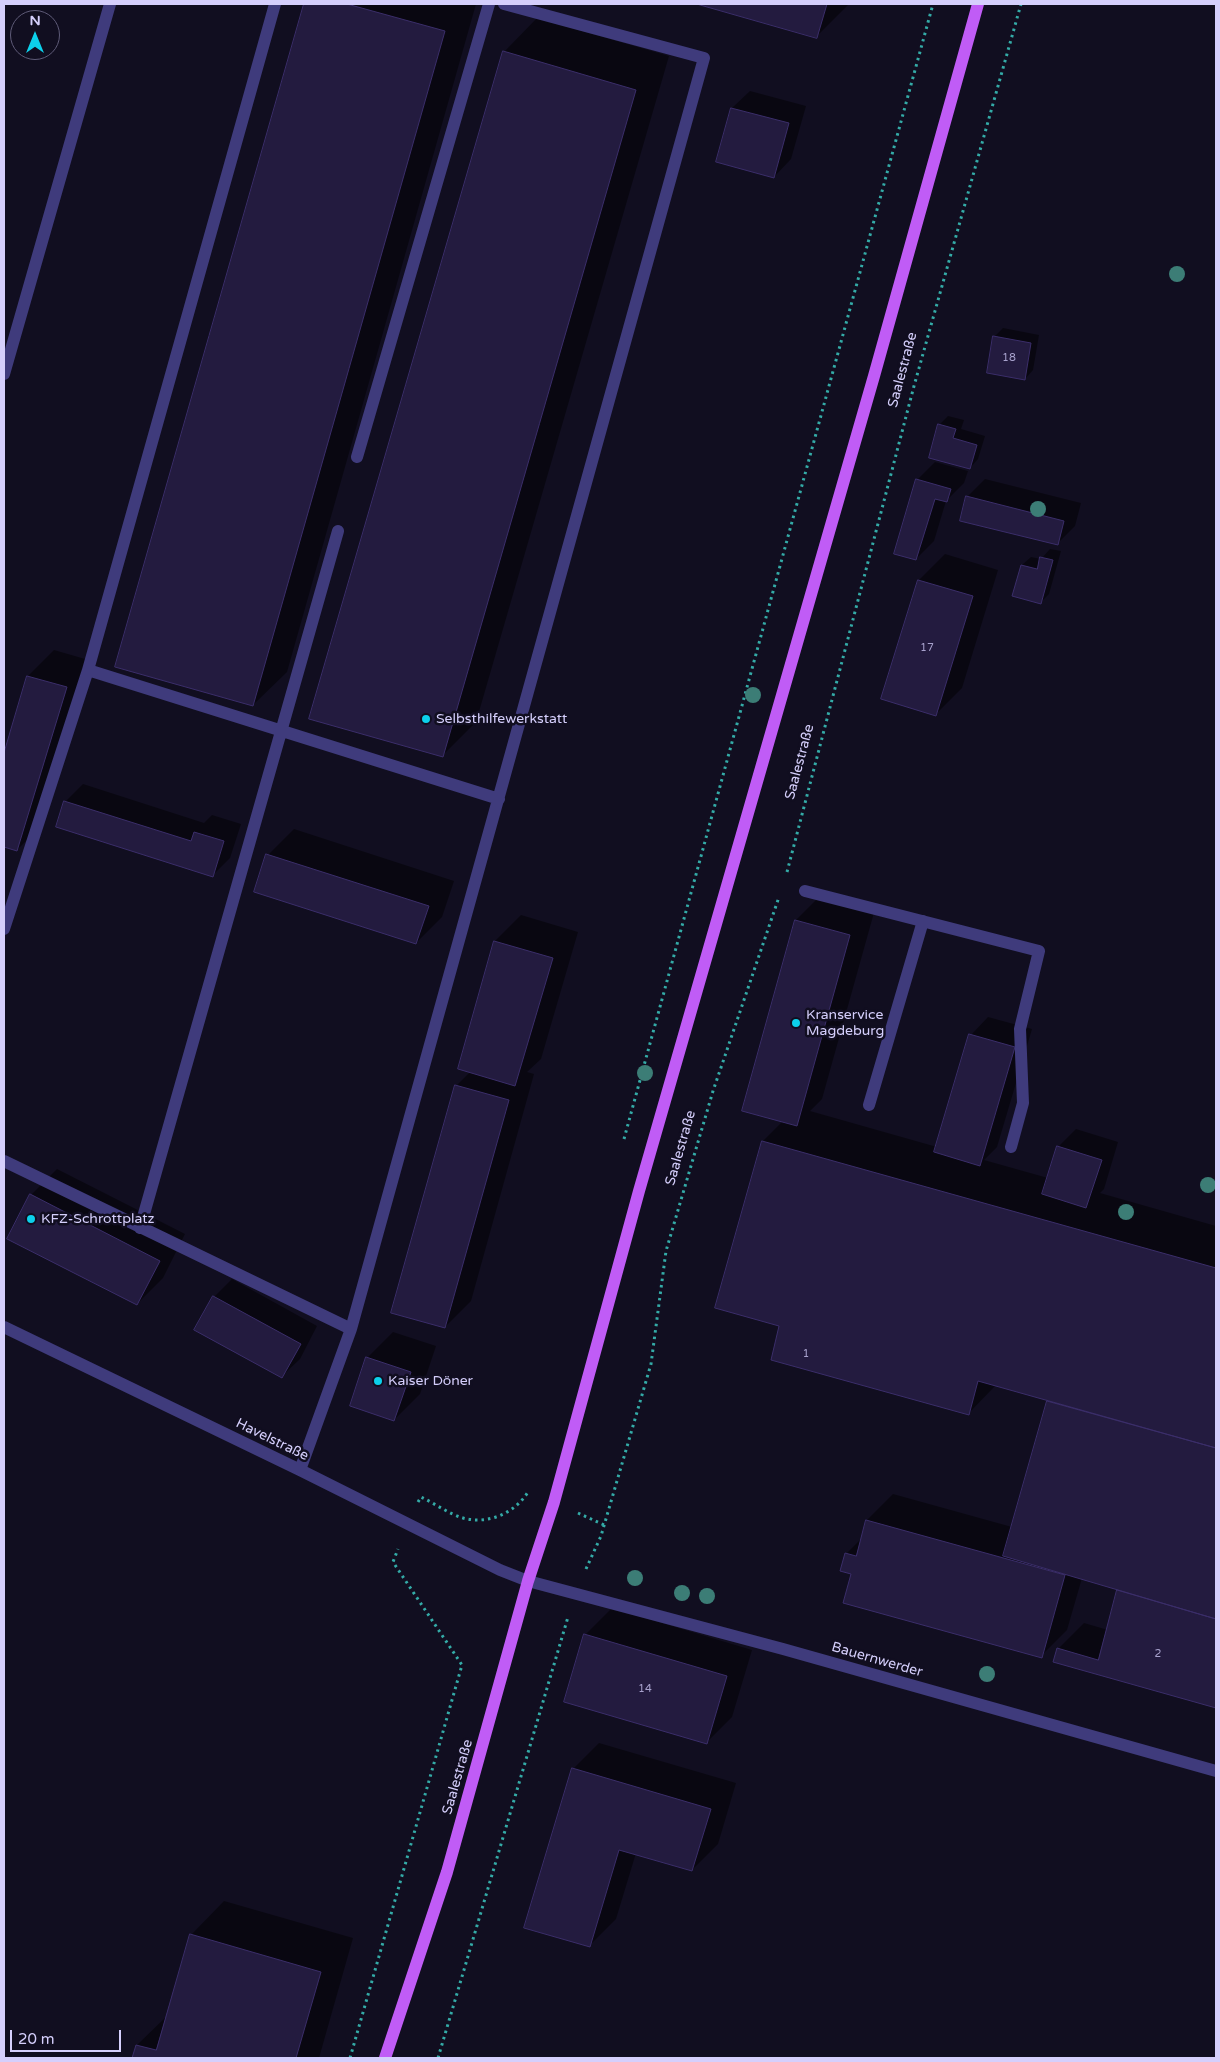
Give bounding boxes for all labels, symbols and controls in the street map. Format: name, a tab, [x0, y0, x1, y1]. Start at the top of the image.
north arrow	[10, 10, 60, 60]
text: N	[29, 12, 41, 29]
street label: Saalestraße	[885, 330, 921, 410]
house number: 18	[1002, 351, 1016, 365]
house number: 17	[920, 641, 934, 655]
place label: Selbsthilfewerkstatt	[436, 711, 567, 727]
marker: Selbsthilfewerkstatt	[420, 713, 432, 725]
street label: Saalestraße	[782, 722, 818, 802]
place label: Kranservice Magdeburg	[806, 1007, 884, 1040]
marker: Kranservice Magdeburg	[790, 1017, 802, 1029]
street label: Saalestraße	[662, 1108, 700, 1188]
place label: KFZ-Schrottplatz	[41, 1211, 155, 1227]
marker: KFZ-Schrottplatz	[25, 1213, 37, 1225]
house number: 1	[803, 1347, 809, 1361]
place label: Kaiser Döner	[388, 1373, 473, 1389]
marker: Kaiser Döner	[372, 1375, 384, 1387]
street label: Havelstraße	[233, 1415, 311, 1465]
street label: Bauernwerder	[830, 1639, 924, 1681]
house number: 2	[1155, 1647, 1161, 1661]
house number: 14	[638, 1682, 652, 1696]
street label: Saalestraße	[439, 1737, 477, 1817]
scale bar	[12, 2020, 124, 2052]
text: 20 m	[18, 2030, 55, 2048]

